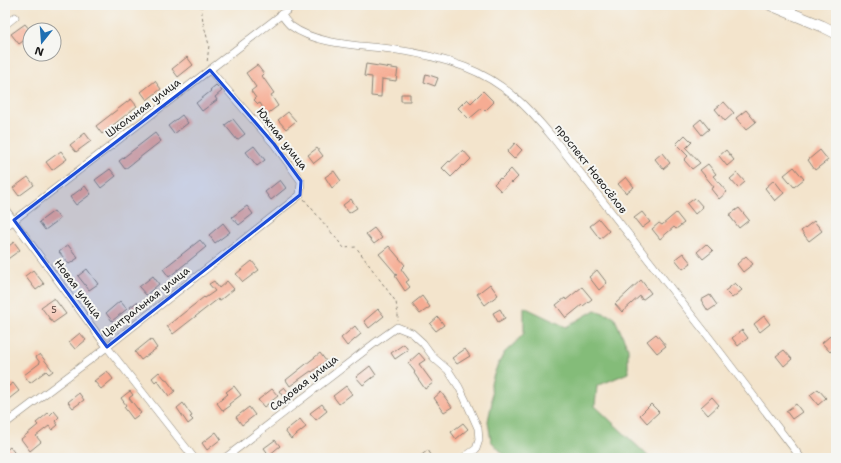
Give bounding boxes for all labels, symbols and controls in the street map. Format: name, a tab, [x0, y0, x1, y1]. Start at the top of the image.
north arrow	[22, 22, 62, 62]
text: N	[33, 43, 46, 60]
street label: Школьная улица	[102, 75, 184, 141]
street label: Южная улица	[253, 105, 311, 173]
street label: проспект Новосёлов	[551, 121, 631, 217]
street label: Новая улица	[51, 256, 105, 322]
street label: Центральная улица	[99, 263, 193, 341]
house number: 5	[51, 304, 57, 316]
street label: Садовая улица	[267, 352, 341, 414]

